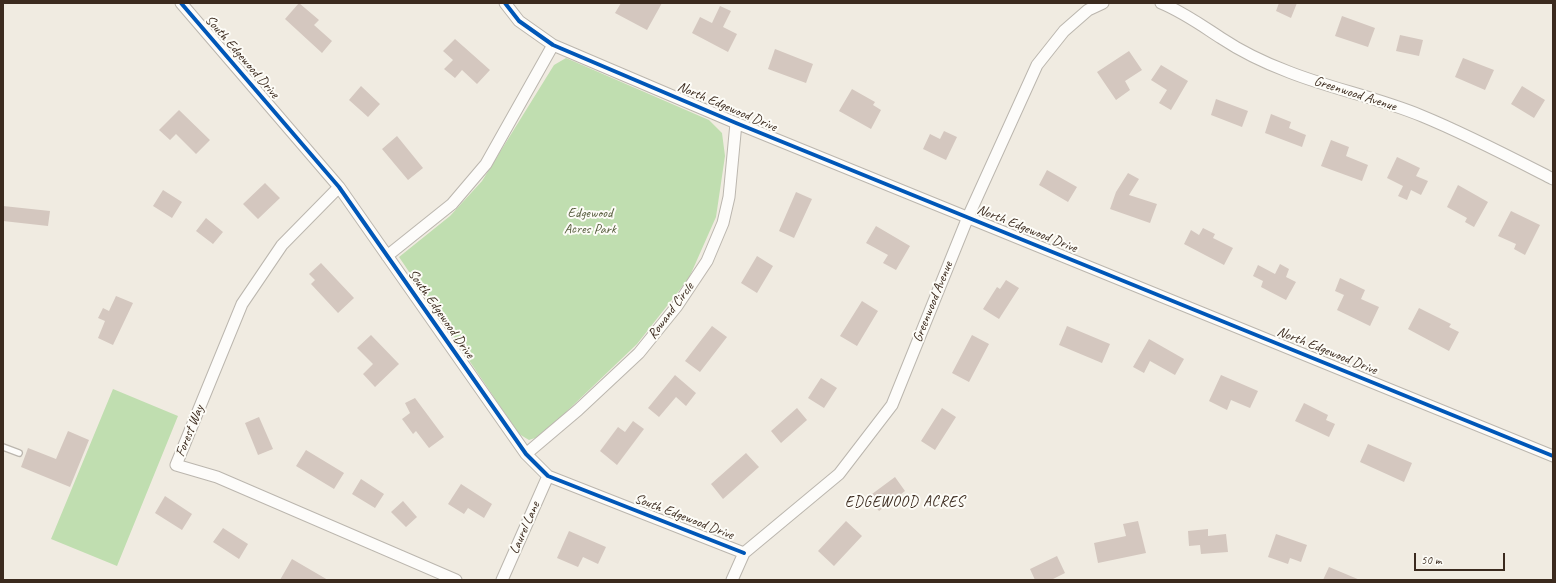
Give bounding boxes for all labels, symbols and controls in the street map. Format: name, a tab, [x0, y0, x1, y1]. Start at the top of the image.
street label: South Edgewood Drive	[201, 12, 283, 102]
street label: Greenwood Avenue	[1312, 73, 1398, 115]
street label: North Edgewood Drive	[675, 78, 779, 136]
street label: North Edgewood Drive	[975, 201, 1079, 257]
park label: Edgewood Acres Park	[564, 205, 616, 238]
street label: Greenwood Avenue	[909, 259, 957, 345]
street label: South Edgewood Drive	[404, 266, 478, 362]
street label: Rowand Circle	[644, 279, 698, 343]
street label: North Edgewood Drive	[1275, 323, 1379, 379]
street label: Forest Way	[172, 403, 208, 459]
street label: South Edgewood Drive	[632, 490, 736, 544]
district label: EDGEWOOD ACRES	[845, 493, 965, 511]
street label: Laurel Lane	[506, 499, 544, 557]
scale bar	[1416, 545, 1507, 571]
text: 50 m	[1421, 552, 1441, 568]

